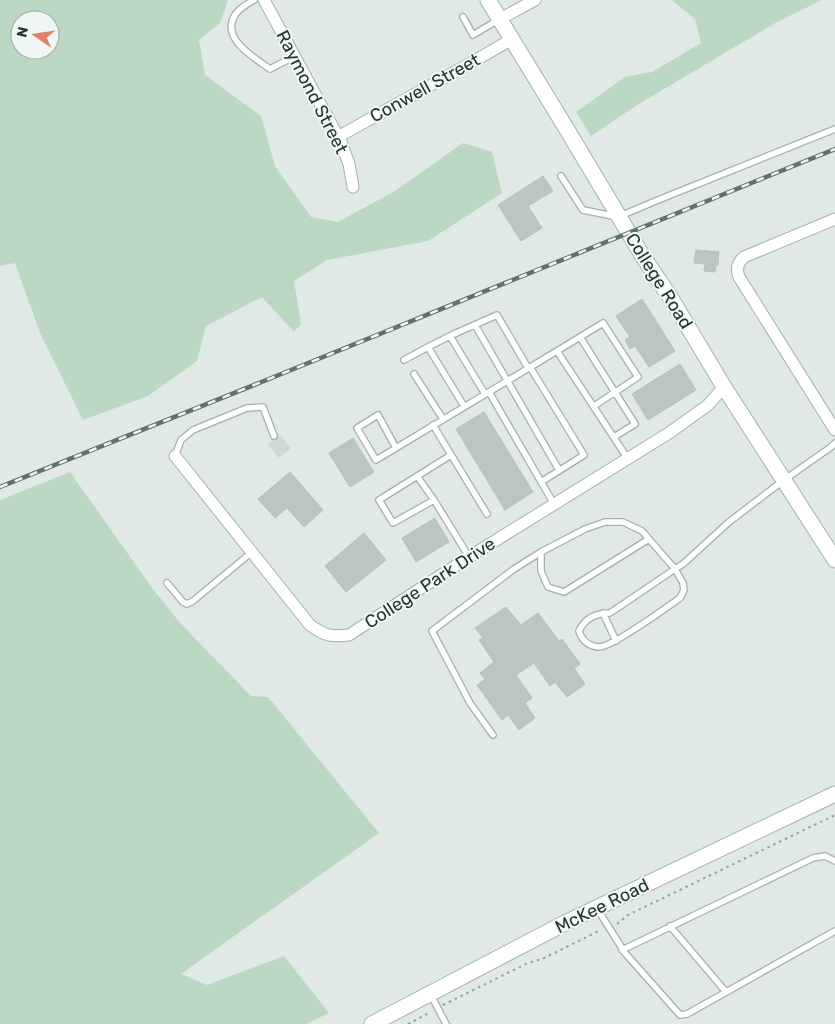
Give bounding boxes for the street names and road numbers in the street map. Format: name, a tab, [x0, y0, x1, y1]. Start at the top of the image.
street label: Raymond Street	[271, 26, 353, 158]
street label: Conwell Street	[366, 49, 484, 127]
street label: College Road	[621, 229, 697, 333]
street label: College Park Drive	[361, 533, 499, 633]
street label: McKee Road	[551, 874, 653, 938]

